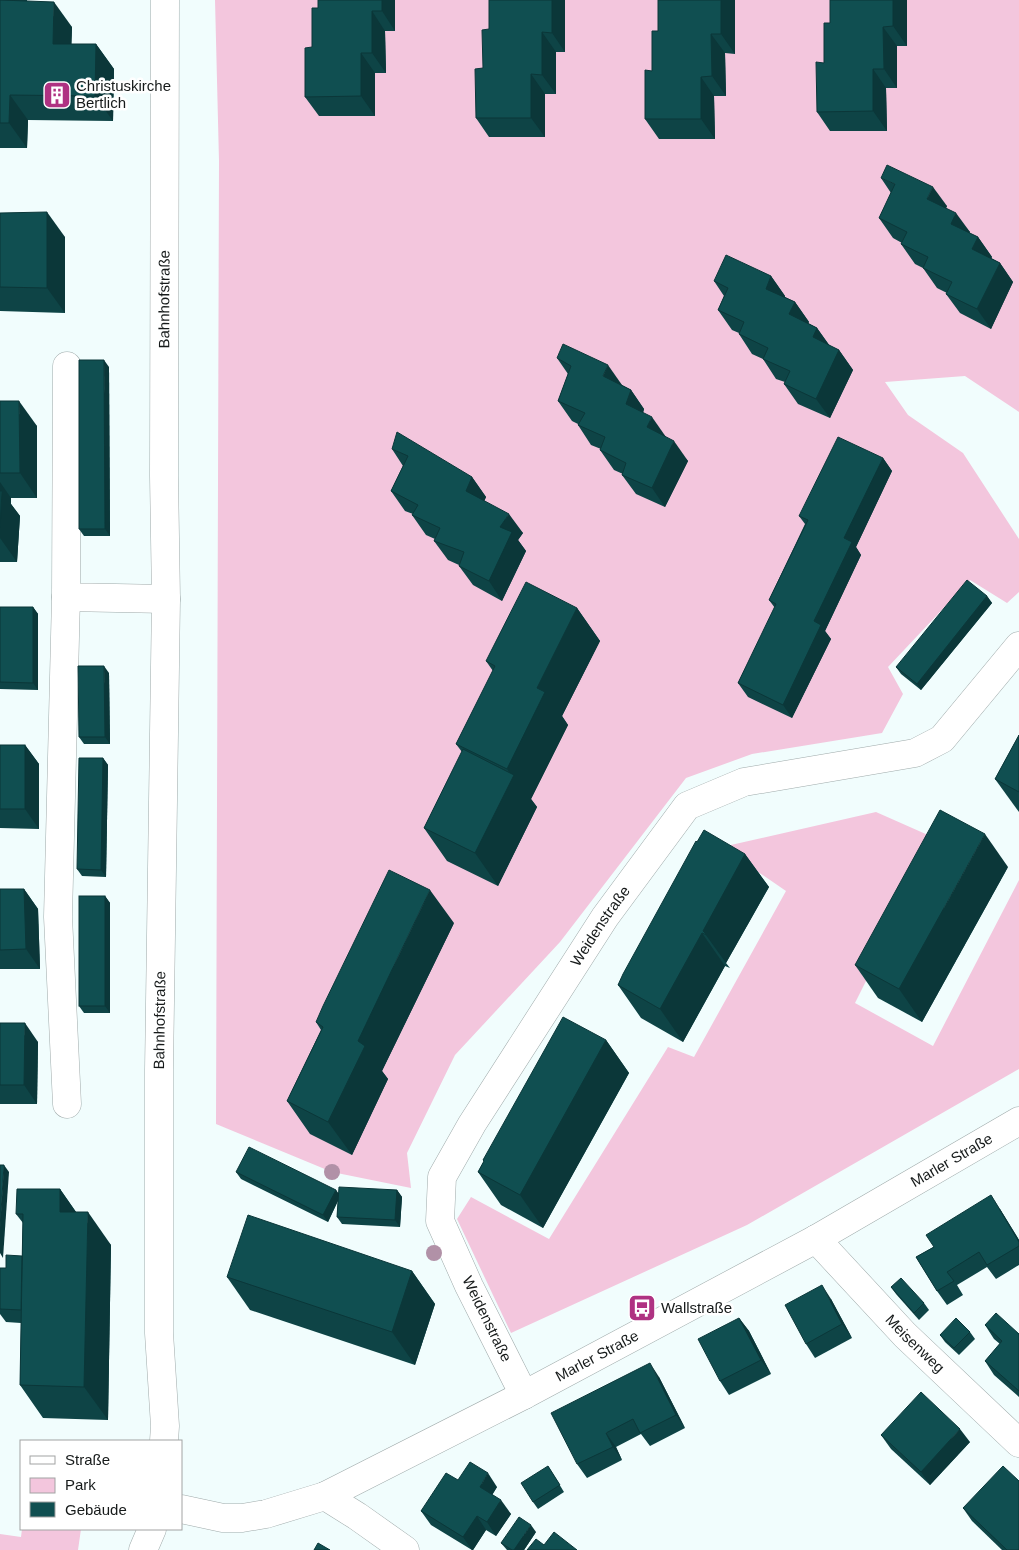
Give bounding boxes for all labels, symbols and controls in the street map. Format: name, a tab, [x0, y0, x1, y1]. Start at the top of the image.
place label: Christuskirche Bertlich	[76, 77, 171, 111]
building icon: Christuskirche Bertlich	[42, 80, 72, 110]
street label: Bahnhofstraße	[155, 250, 172, 349]
street label: Weidenstraße	[567, 882, 633, 969]
street label: Bahnhofstraße	[150, 971, 168, 1070]
street label: Marler Straße	[907, 1129, 995, 1190]
street label: Weidenstraße	[459, 1273, 515, 1364]
bus stop icon: Wallstraße	[627, 1293, 657, 1323]
place label: Wallstraße	[661, 1299, 732, 1316]
street label: Meisenweg	[882, 1311, 948, 1376]
street label: Marler Straße	[552, 1326, 641, 1385]
legend	[20, 1440, 182, 1530]
text: Straße	[65, 1451, 110, 1468]
text: Park	[65, 1476, 96, 1493]
text: Gebäude	[65, 1501, 127, 1518]

